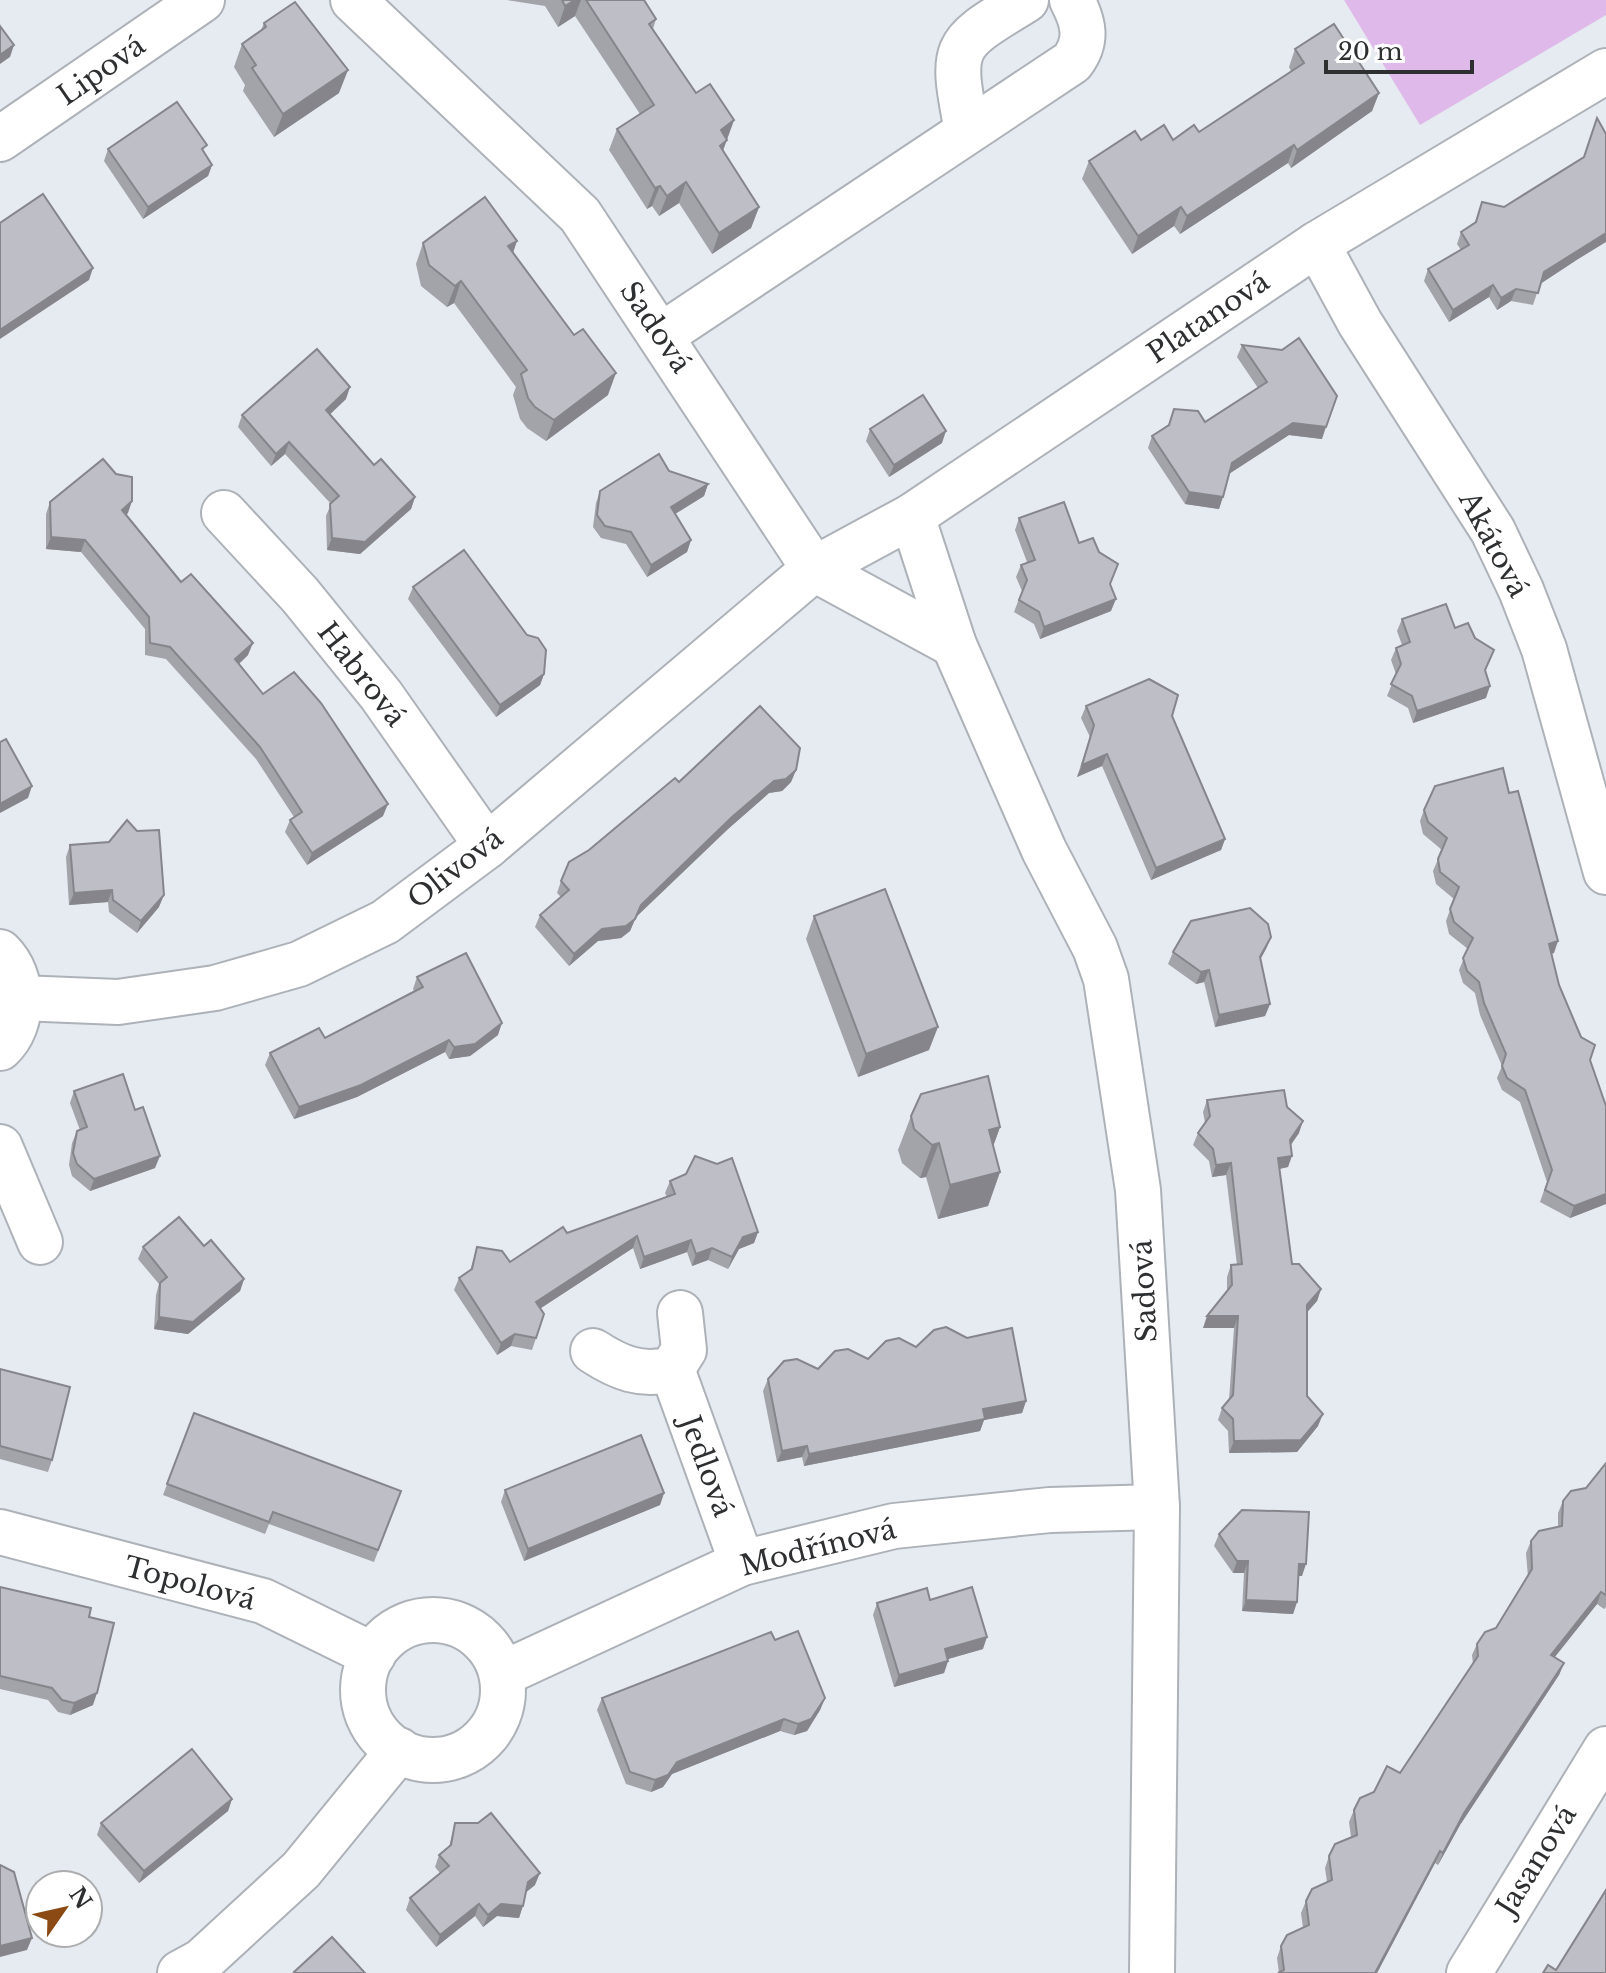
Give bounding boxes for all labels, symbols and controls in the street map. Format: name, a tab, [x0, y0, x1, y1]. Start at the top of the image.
scale bar	[1326, 24, 1472, 74]
street label: Lipová	[51, 27, 152, 113]
text: 20 m	[1338, 37, 1403, 66]
street label: Platanová	[1141, 264, 1276, 371]
street label: Sadová	[612, 275, 699, 380]
street label: Akátová	[1451, 484, 1536, 604]
street label: Habrová	[310, 615, 414, 734]
street label: Olivová	[401, 820, 510, 916]
street label: Sadová	[1124, 1238, 1165, 1343]
street label: Jedlová	[671, 1407, 741, 1522]
street label: Modřínová	[737, 1511, 900, 1584]
street label: Topolová	[121, 1549, 260, 1618]
street label: Jasanová	[1487, 1798, 1584, 1925]
north arrow	[24, 1869, 104, 1949]
text: N	[63, 1882, 97, 1914]

